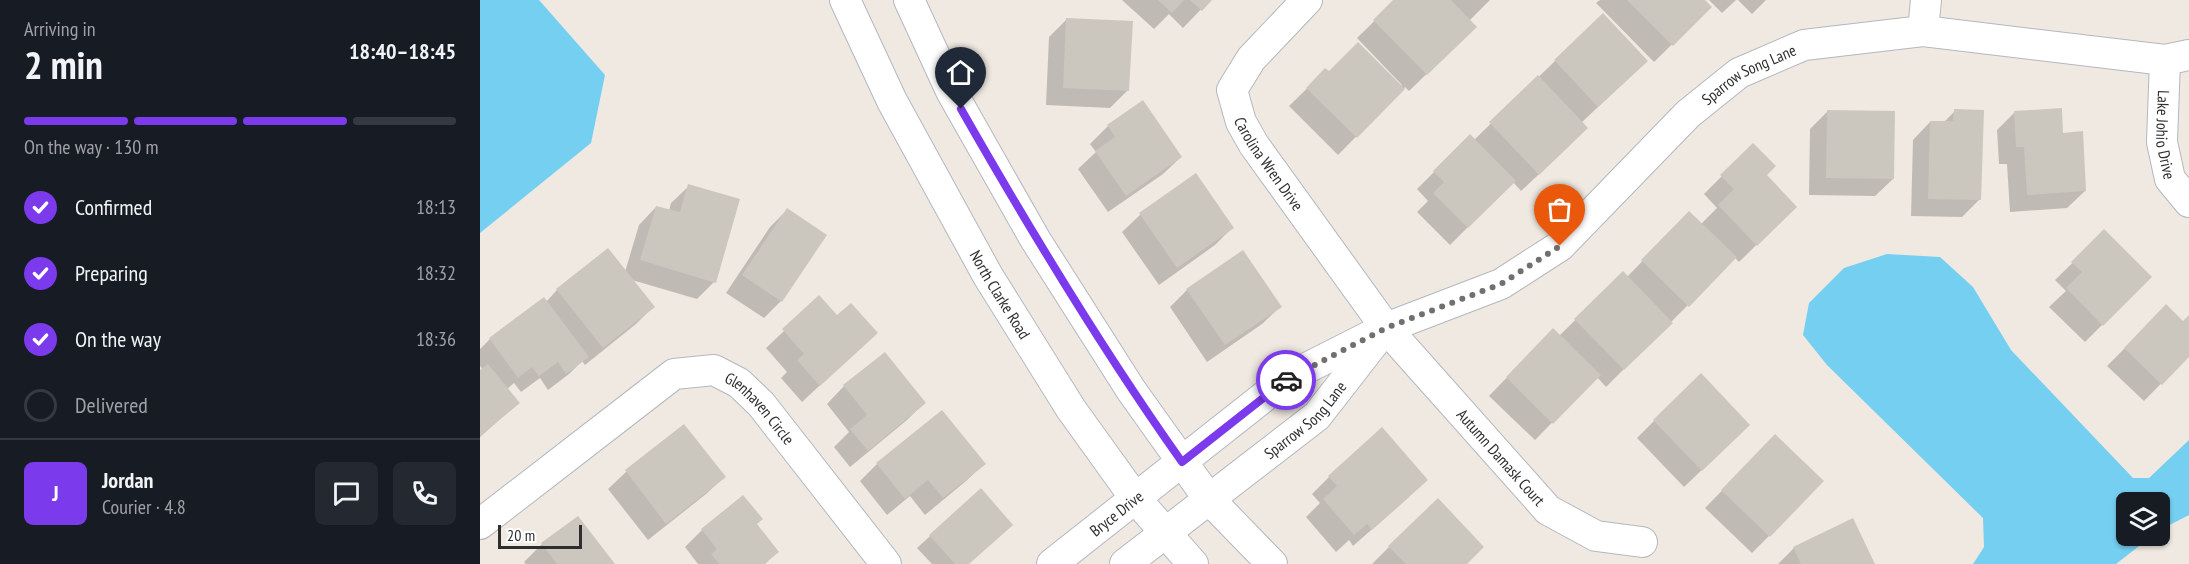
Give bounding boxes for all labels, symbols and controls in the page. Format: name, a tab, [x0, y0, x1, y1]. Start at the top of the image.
text: Arriving in	[24, 16, 96, 42]
text: 18:40–18:45	[349, 37, 456, 65]
text: 2 min	[24, 39, 103, 90]
street label: Sparrow Song Lane	[1698, 40, 1799, 109]
pin	[935, 47, 986, 109]
icon: home	[944, 56, 977, 89]
street label: Lake Johio Drive	[2152, 90, 2180, 181]
street label: Carolina Wren Drive	[1230, 115, 1308, 214]
text: On the way · 130 m	[24, 134, 159, 160]
pin	[1534, 184, 1585, 246]
icon: check	[24, 191, 57, 224]
text: Confirmed	[75, 193, 152, 221]
icon: bag	[1543, 193, 1576, 226]
text: 18:13	[416, 194, 456, 220]
street label: North Clarke Road	[966, 246, 1035, 343]
icon: check	[24, 257, 57, 290]
text: Preparing	[75, 259, 148, 287]
text: 18:32	[416, 260, 456, 286]
icon: check	[24, 323, 57, 356]
text: On the way	[75, 325, 161, 353]
text: 18:36	[416, 326, 456, 352]
courier	[1256, 350, 1316, 410]
icon: car	[1270, 364, 1303, 397]
street label: Glenhaven Circle	[722, 368, 799, 448]
street label: Sparrow Song Lane	[1260, 377, 1350, 463]
text: Delivered	[75, 391, 148, 419]
street label: Autumn Damask Court	[1453, 405, 1550, 510]
button: chat	[315, 462, 378, 525]
button: phone	[393, 462, 456, 525]
text: Jordan	[102, 466, 153, 494]
text: J	[52, 479, 59, 507]
street label: Bryce Drive	[1086, 486, 1147, 540]
map controls	[2116, 492, 2170, 546]
button: layers	[2116, 492, 2170, 546]
text: Courier · 4.8	[102, 494, 186, 520]
scale bar	[498, 522, 582, 550]
text: 20 m	[507, 525, 535, 545]

